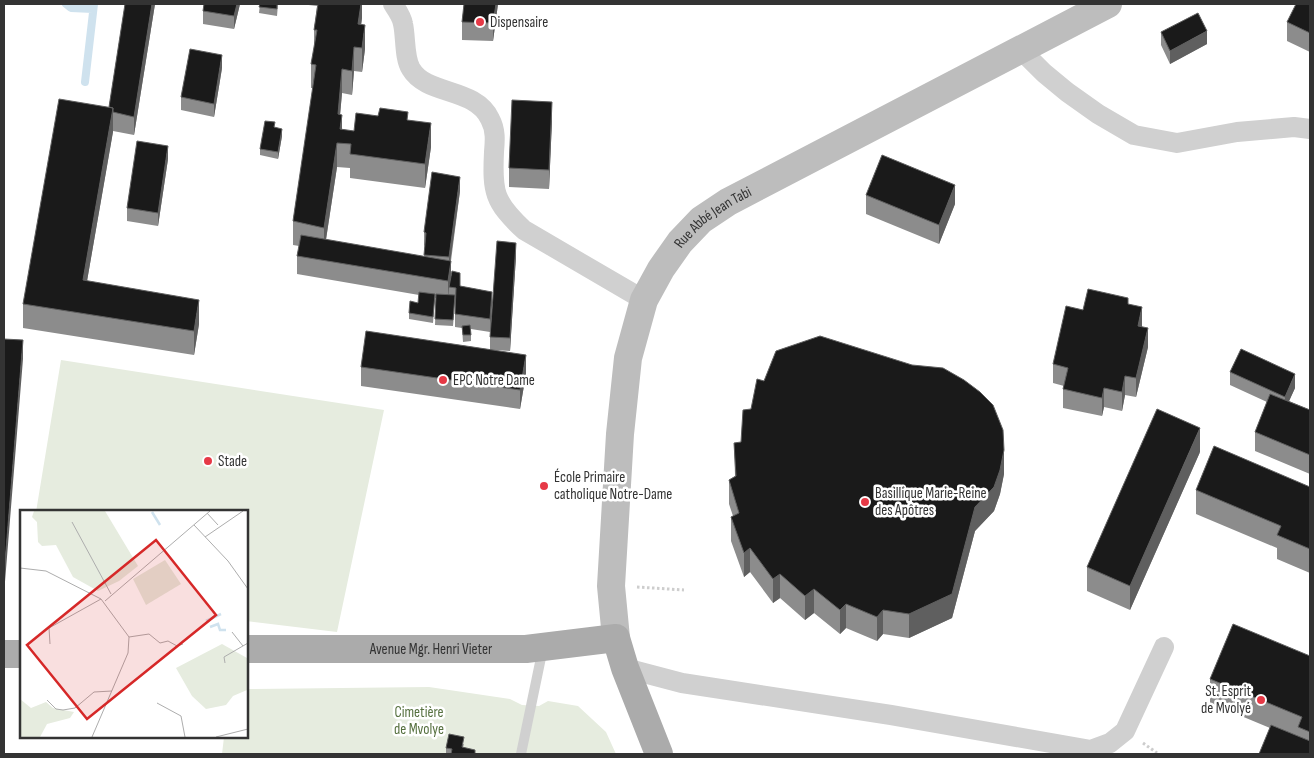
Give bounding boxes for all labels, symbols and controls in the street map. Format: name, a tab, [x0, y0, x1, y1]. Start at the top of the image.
place label: Dispensaire	[490, 13, 548, 32]
marker: Dispensaire	[474, 16, 486, 28]
street label: Rue Abbé Jean Tabi	[670, 182, 755, 252]
place label: EPC Notre Dame	[453, 371, 535, 390]
marker: EPC Notre Dame	[437, 374, 449, 386]
place label: Stade	[218, 452, 247, 471]
marker: Stade	[202, 455, 214, 467]
place label: École Primaire catholique Notre-Dame	[554, 468, 672, 504]
marker: École Primaire catholique Notre-Dame	[538, 480, 550, 492]
place label: Basillique Marie-Reine des Apôtres	[875, 484, 987, 520]
marker: Basillique Marie-Reine des Apôtres	[859, 496, 871, 508]
inset map	[20, 510, 248, 738]
street label: Avenue Mgr. Henri Vieter	[369, 640, 493, 659]
place label: St. Esprit de Mvolyé	[1201, 682, 1251, 718]
marker: St. Esprit de Mvolyé	[1255, 694, 1267, 706]
park label: Cimetière de Mvolye	[394, 703, 444, 739]

